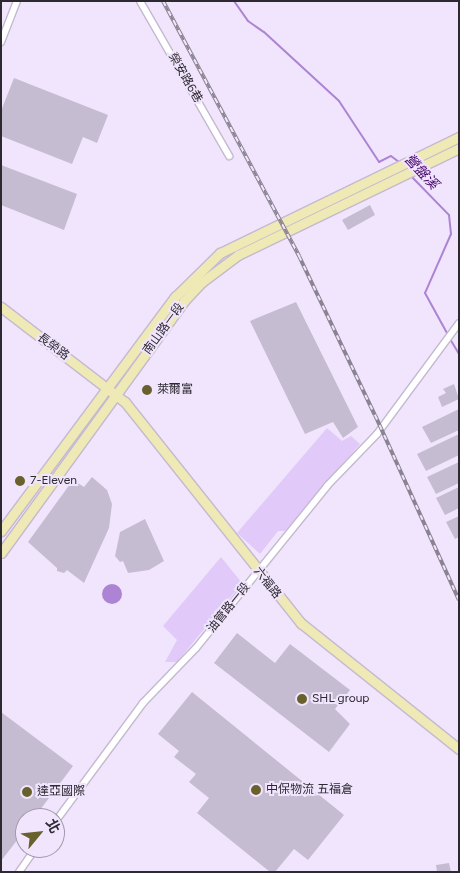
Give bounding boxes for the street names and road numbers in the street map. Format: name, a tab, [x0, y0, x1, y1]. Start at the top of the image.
street label: 榮安路6巷	[165, 51, 205, 105]
street label: 南山路一段	[141, 300, 187, 358]
street label: 長榮路	[34, 330, 72, 364]
street label: 六福路	[250, 564, 284, 602]
street label: 油管路一段	[205, 580, 253, 636]

